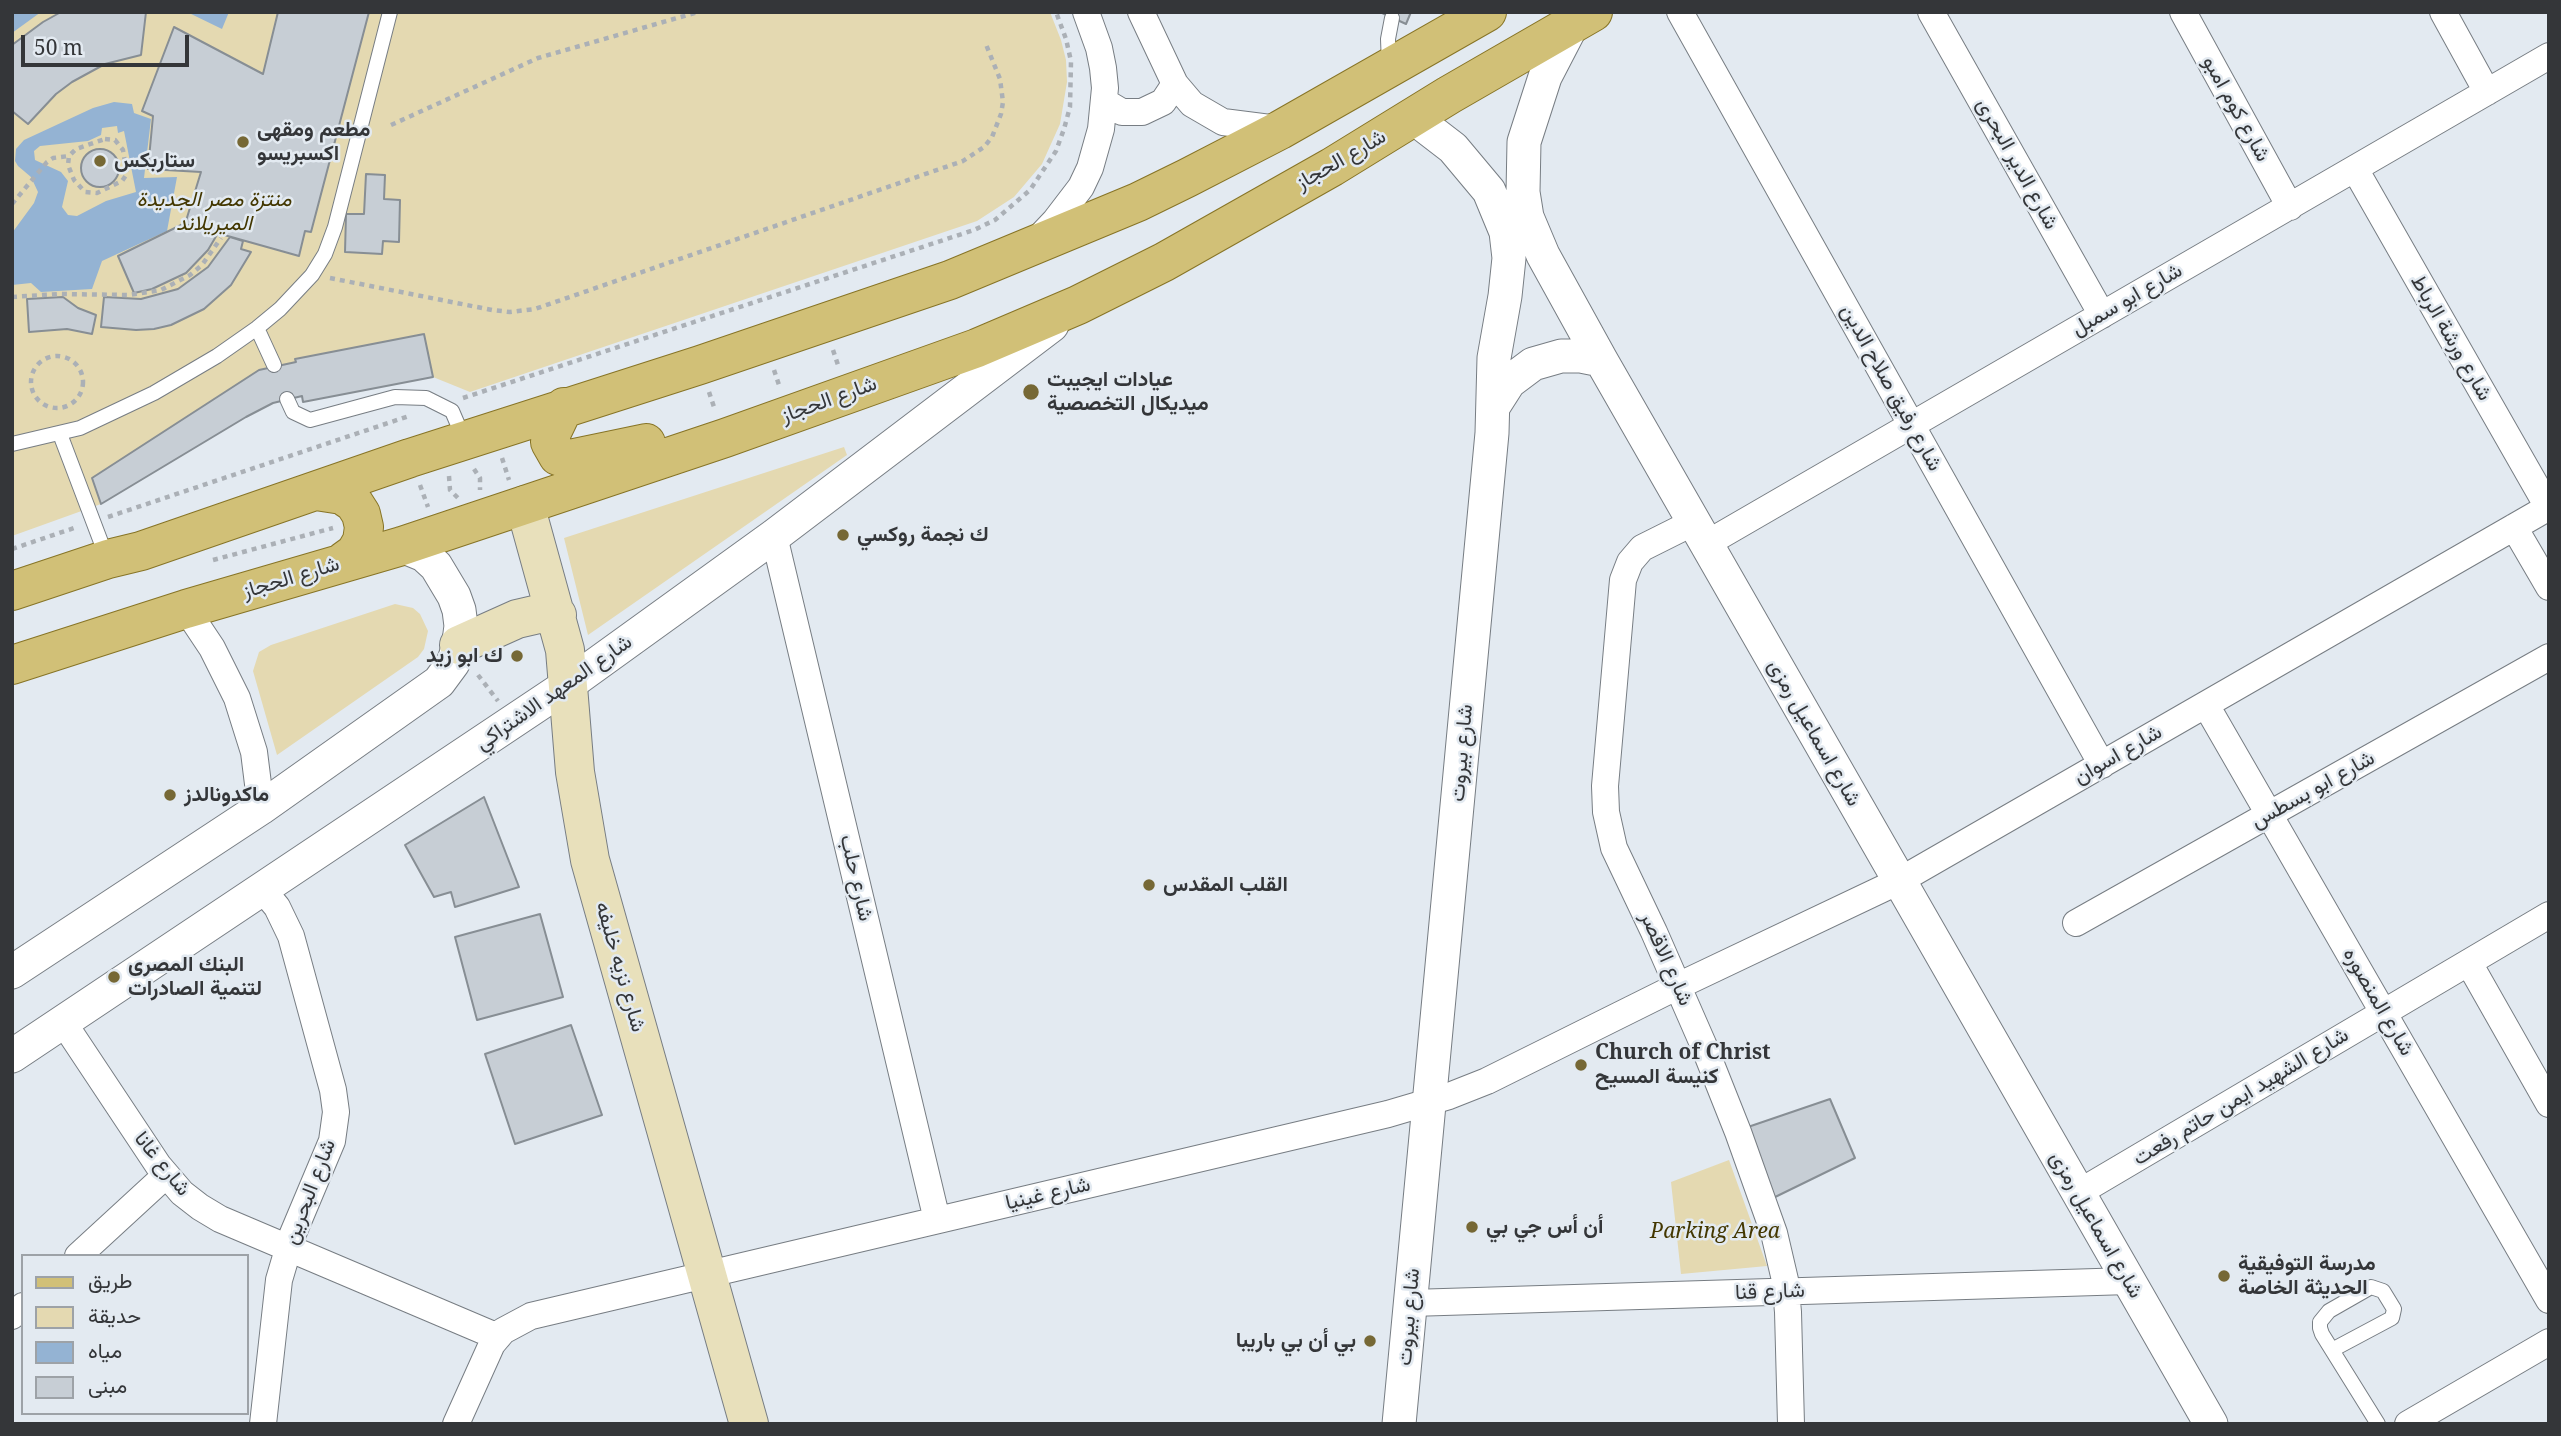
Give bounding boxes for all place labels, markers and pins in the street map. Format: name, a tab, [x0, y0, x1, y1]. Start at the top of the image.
place label: مطعم ومقهى اكسبريسو	[257, 117, 370, 167]
marker: مطعم ومقهى اكسبريسو	[235, 134, 251, 150]
place label: ستاربكس	[114, 148, 195, 174]
marker: ستاربكس	[92, 153, 108, 169]
place label: عيادات ايجيبت ميديكال التخصصية	[1047, 367, 1209, 417]
marker: عيادات ايجيبت ميديكال التخصصية	[1021, 382, 1041, 402]
place label: ك نجمة روكسي	[857, 522, 989, 548]
marker: ك نجمة روكسي	[835, 527, 851, 543]
place label: ك ابو زيد	[426, 643, 503, 669]
marker: ك ابو زيد	[509, 648, 525, 664]
place label: ماكدونالدز	[184, 782, 269, 808]
marker: ماكدونالدز	[162, 787, 178, 803]
place label: القلب المقدس	[1163, 872, 1288, 898]
marker: القلب المقدس	[1141, 877, 1157, 893]
place label: البنك المصرى لتنمية الصادرات	[128, 952, 262, 1002]
marker: البنك المصرى لتنمية الصادرات	[106, 969, 122, 985]
place label: Church of Christ كنيسة المسيح	[1595, 1040, 1771, 1090]
marker: Church of Christ كنيسة المسيح	[1573, 1057, 1589, 1073]
place label: أن أس جي بي	[1486, 1214, 1603, 1240]
marker: أن أس جي بي	[1464, 1219, 1480, 1235]
place label: مدرسة التوفيقية الحديثة الخاصة	[2238, 1251, 2376, 1301]
marker: مدرسة التوفيقية الحديثة الخاصة	[2216, 1268, 2232, 1284]
place label: بي أن بي باريبا	[1236, 1328, 1356, 1354]
marker: بي أن بي باريبا	[1362, 1333, 1378, 1349]

